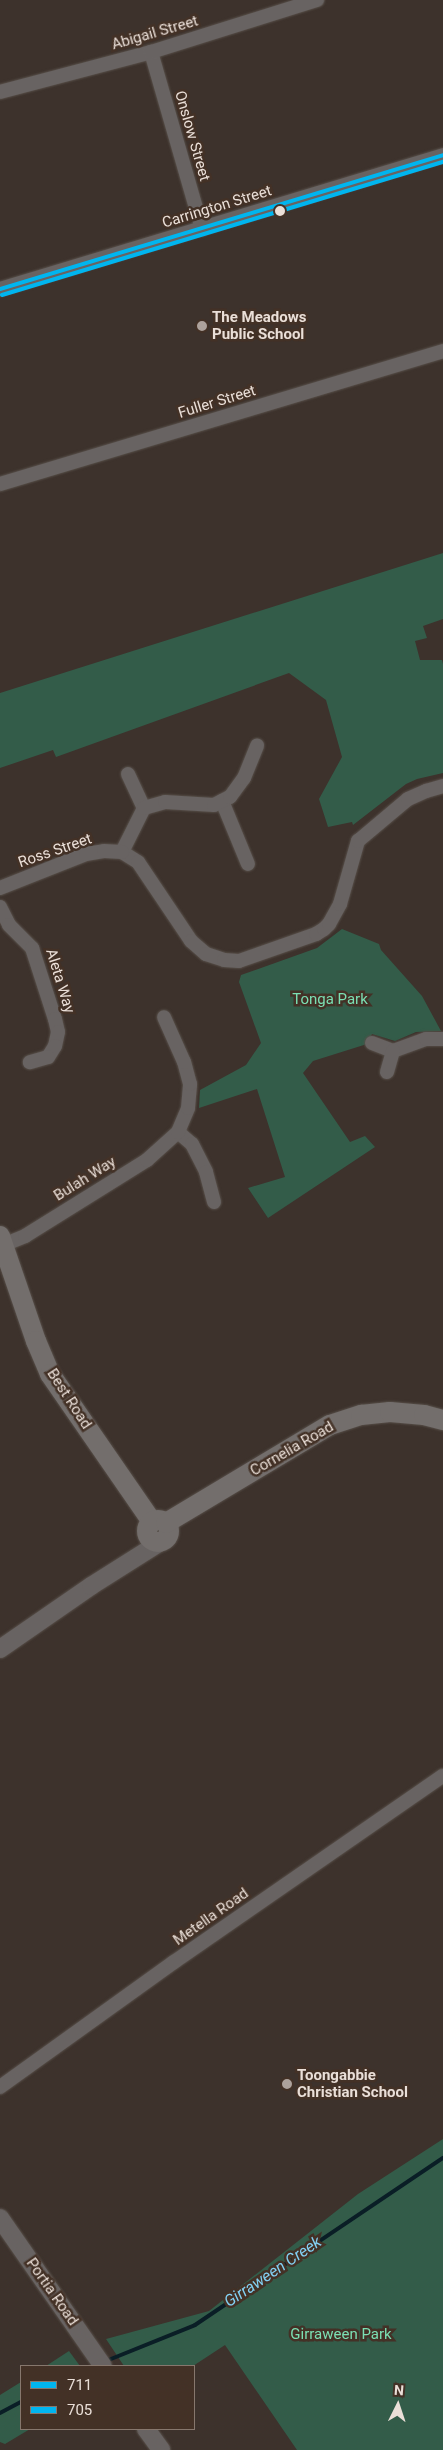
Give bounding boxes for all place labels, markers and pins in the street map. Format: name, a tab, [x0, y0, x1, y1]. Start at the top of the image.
unlabelled marker	[275, 206, 285, 216]
place label: The Meadows Public School	[212, 308, 306, 343]
marker: The Meadows Public School	[196, 320, 208, 332]
place label: Toongabbie Christian School	[297, 2066, 408, 2101]
marker: Toongabbie Christian School	[281, 2078, 293, 2090]

